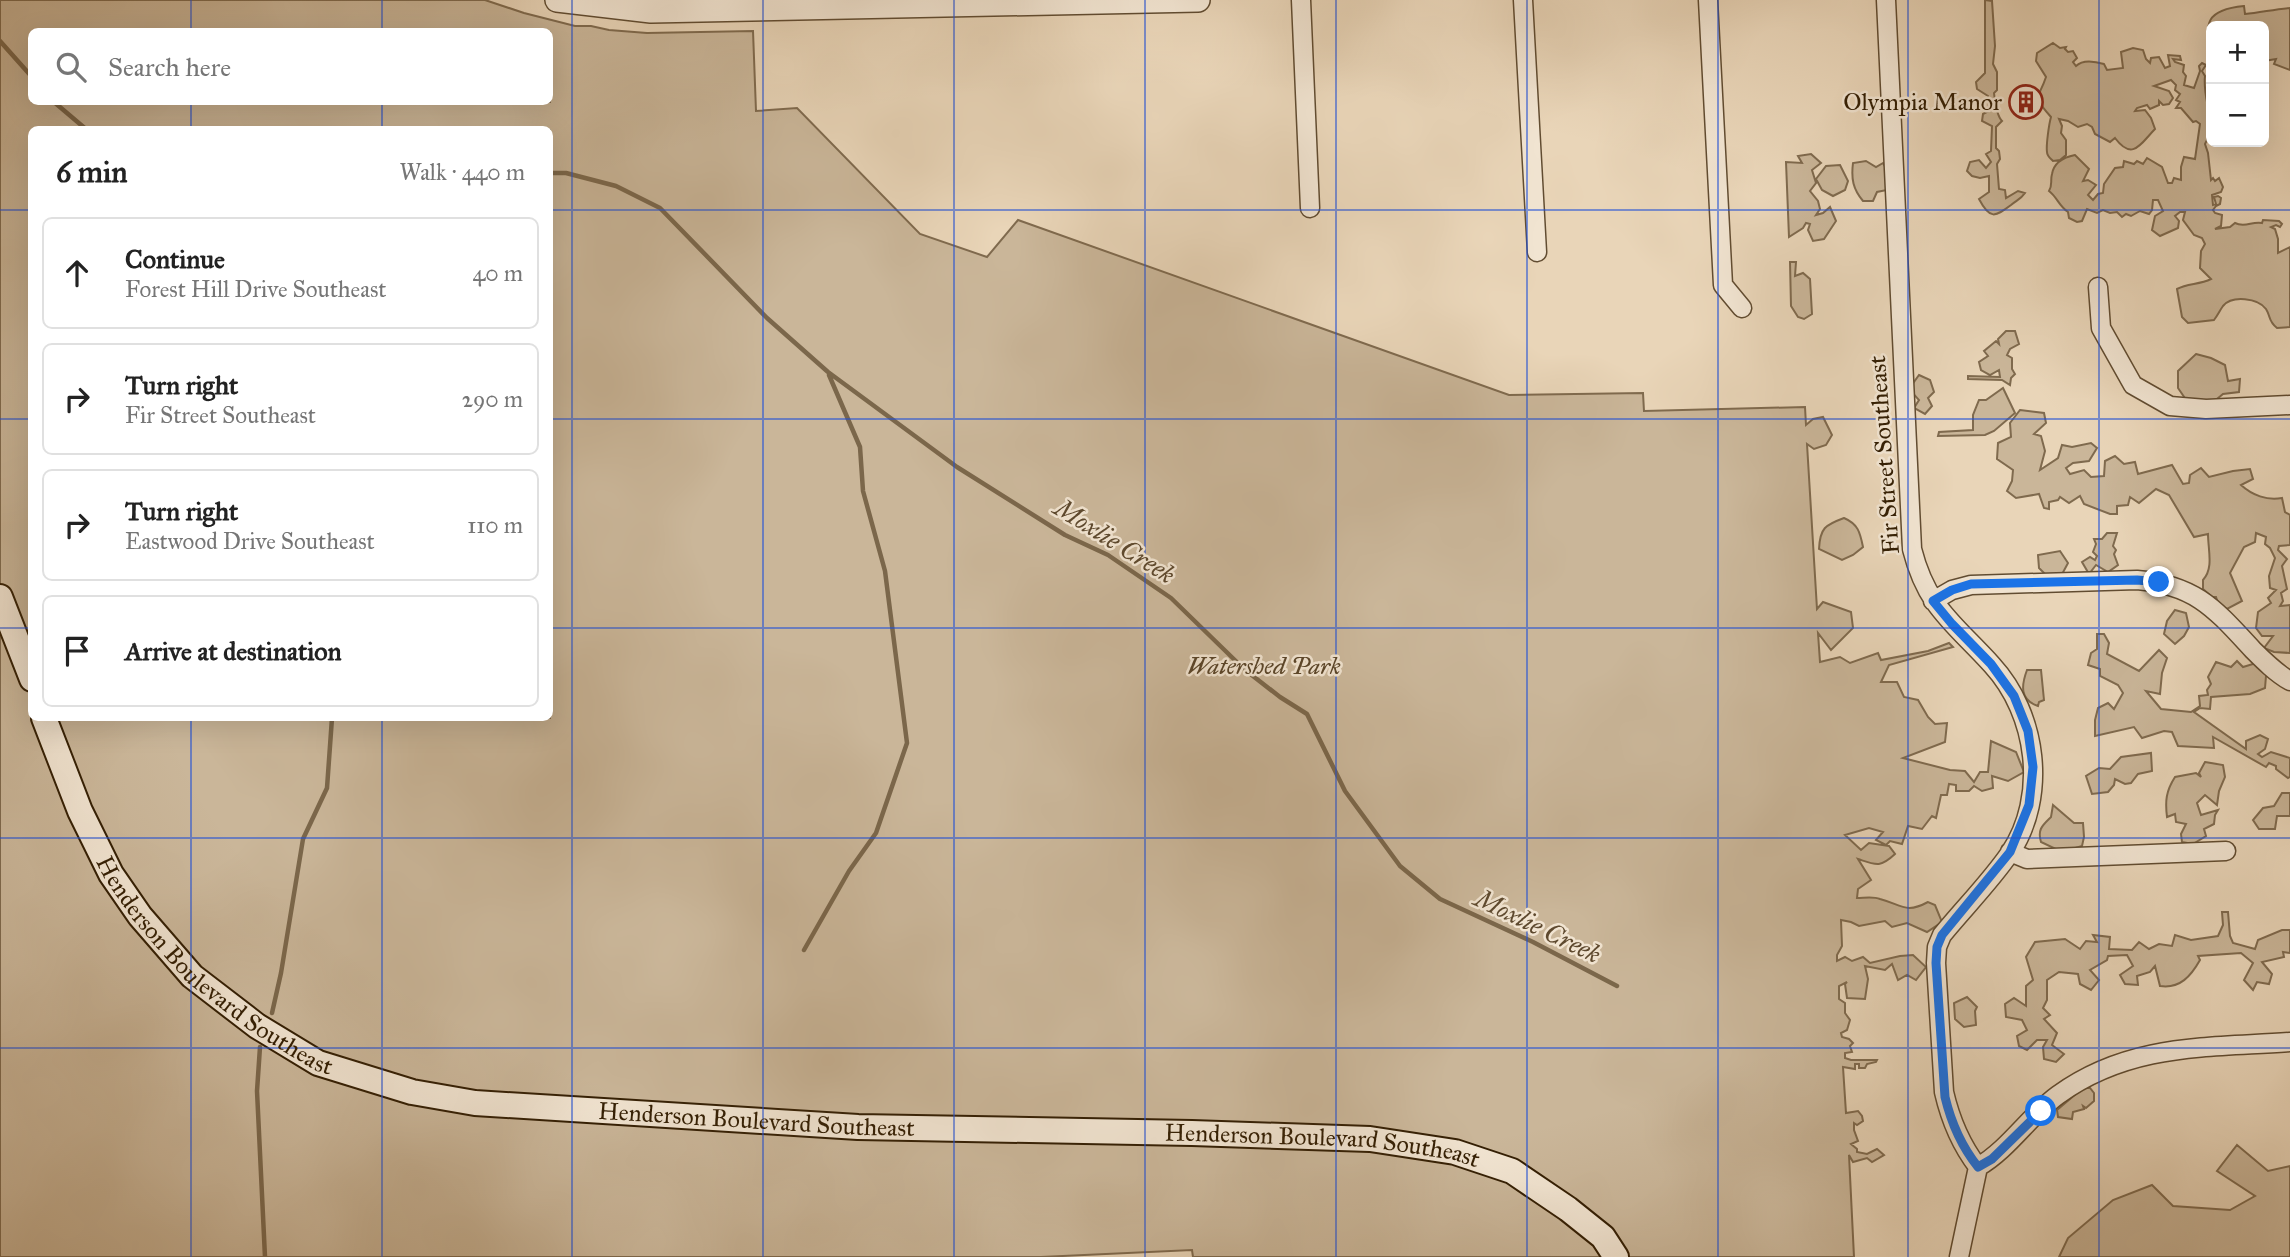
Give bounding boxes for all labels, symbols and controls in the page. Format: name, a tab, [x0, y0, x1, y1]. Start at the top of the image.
map controls	[2206, 21, 2269, 147]
button: +	[2206, 21, 2269, 84]
search box	[28, 28, 553, 105]
icon: search	[52, 48, 90, 86]
text: Search here	[108, 51, 231, 83]
building icon: Olympia Manor	[2007, 83, 2045, 121]
button: −	[2206, 84, 2269, 147]
place label: Olympia Manor	[1843, 87, 2002, 117]
text: 6 min	[56, 154, 128, 190]
text: Walk · 440 m	[399, 158, 525, 186]
text: Continue	[125, 243, 225, 275]
icon: ahead	[58, 254, 96, 292]
text: 40 m	[473, 259, 523, 287]
text: Forest Hill Drive Southeast	[125, 275, 386, 303]
street label: Fir Street Southeast	[1862, 354, 1906, 555]
text: Turn right	[125, 369, 238, 401]
icon: right	[58, 380, 96, 418]
text: 290 m	[462, 385, 523, 413]
text: Fir Street Southeast	[125, 401, 316, 429]
water label: Moxlie Creek	[1046, 490, 1182, 591]
text: Turn right	[125, 495, 238, 527]
icon: right	[58, 506, 96, 544]
text: 110 m	[467, 511, 523, 539]
text: Eastwood Drive Southeast	[125, 527, 375, 555]
route end	[2143, 566, 2174, 597]
icon: arrive	[58, 632, 96, 670]
text: Arrive at destination	[125, 635, 342, 667]
park label: Watershed Park	[1187, 651, 1341, 681]
street label: Henderson Boulevard Southeast	[89, 851, 337, 1082]
water label: Moxlie Creek	[1467, 880, 1607, 970]
route start	[2025, 1095, 2056, 1126]
street label: Henderson Boulevard Southeast	[597, 1096, 915, 1143]
street label: Henderson Boulevard Southeast	[1164, 1118, 1484, 1174]

